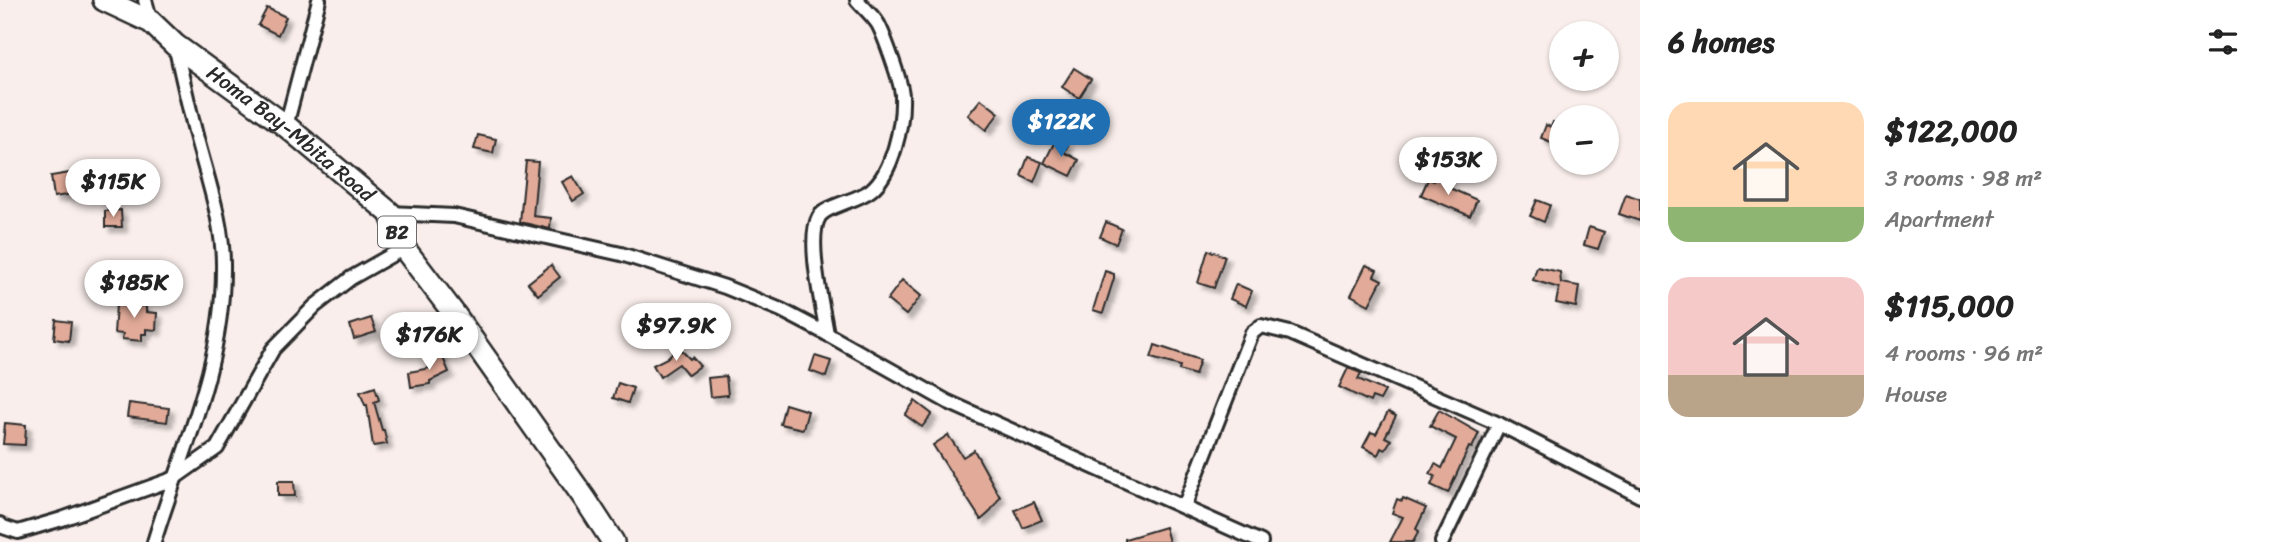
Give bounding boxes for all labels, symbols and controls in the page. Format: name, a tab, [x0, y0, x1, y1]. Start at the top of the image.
text: 6 homes	[1668, 15, 1775, 69]
map controls	[1549, 21, 1619, 175]
button: +	[1549, 21, 1619, 91]
icon: filters	[2204, 23, 2242, 61]
street label: Homa Bay-Mbita Road	[198, 55, 385, 213]
pin: $122K	[1012, 100, 1110, 159]
text: $122K	[1028, 101, 1094, 142]
text: $122,000	[1885, 104, 2018, 158]
button: −	[1549, 105, 1619, 175]
icon: home	[1724, 130, 1808, 214]
pin: $153K	[1399, 138, 1497, 197]
text: $153K	[1415, 139, 1481, 180]
text: 3 rooms · 98 m²	[1885, 158, 2042, 199]
pin: $115K	[64, 160, 162, 219]
text: $115K	[81, 161, 145, 202]
text: Apartment	[1885, 199, 1994, 240]
road number: B2	[378, 216, 416, 248]
pin: $185K	[85, 260, 183, 320]
text: $185K	[100, 262, 168, 303]
text: $115,000	[1885, 279, 2014, 333]
pin: $97.9K	[619, 304, 733, 363]
text: $97.9K	[637, 305, 715, 346]
icon: home	[1724, 305, 1808, 389]
pin: $176K	[380, 312, 478, 372]
text: $176K	[396, 314, 462, 355]
text: 4 rooms · 96 m²	[1885, 333, 2043, 374]
text: House	[1885, 374, 1947, 415]

